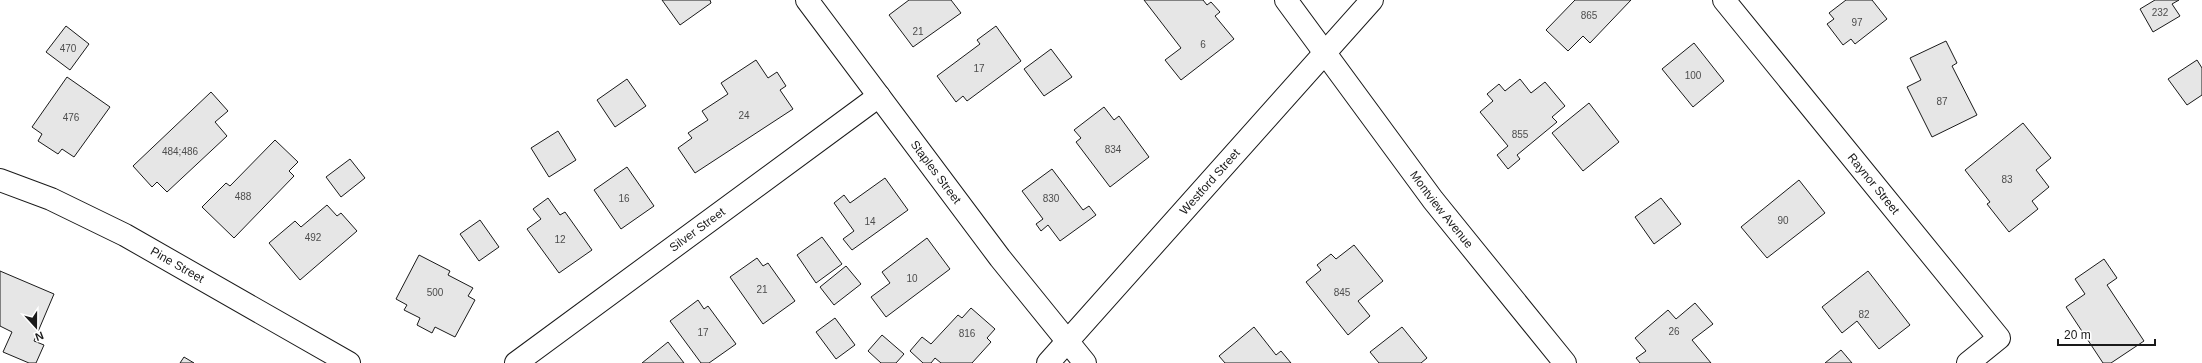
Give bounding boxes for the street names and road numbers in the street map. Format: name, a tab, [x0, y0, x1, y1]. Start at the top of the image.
street label: Staples Street	[908, 138, 964, 207]
street label: Westford Street	[1177, 145, 1243, 217]
street label: Raynor Street	[1845, 151, 1903, 218]
street label: Montview Avenue	[1407, 168, 1476, 251]
street label: Silver Street	[667, 204, 728, 255]
street label: Pine Street	[148, 244, 207, 286]

